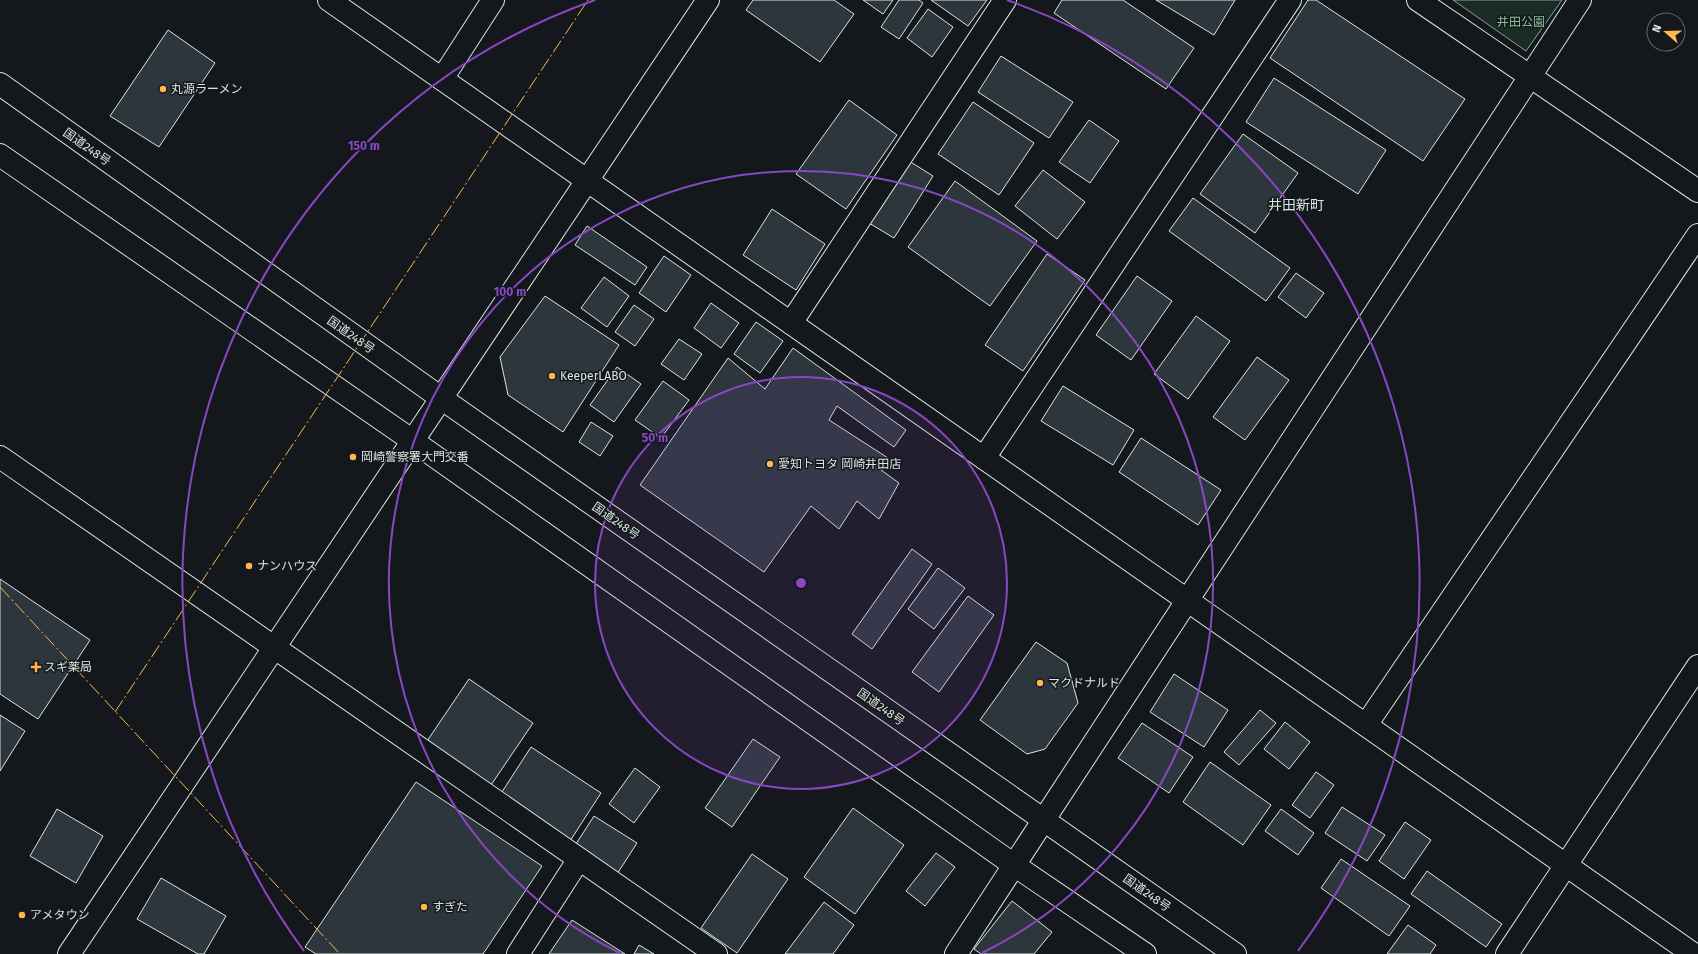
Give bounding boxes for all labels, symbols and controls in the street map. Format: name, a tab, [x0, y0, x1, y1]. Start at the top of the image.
north arrow	[1646, 12, 1686, 52]
park label: 井田公園	[1497, 15, 1545, 29]
text: N	[1650, 23, 1664, 34]
place label: 丸源ラーメン	[171, 82, 243, 96]
marker: 丸源ラーメン	[158, 84, 168, 94]
street label: 国道248号	[61, 126, 113, 168]
text: 150 m	[348, 139, 380, 153]
district label: 井田新町	[1268, 197, 1324, 214]
text: 100 m	[494, 285, 526, 299]
street label: 国道248号	[325, 314, 377, 356]
place label: KeeperLABO	[560, 369, 627, 383]
marker: KeeperLABO	[547, 371, 557, 381]
text: 50 m	[642, 431, 668, 445]
place label: 岡崎警察署大門交番	[361, 450, 469, 464]
marker: 岡崎警察署大門交番	[348, 452, 358, 462]
place label: 愛知トヨタ 岡崎井田店	[778, 457, 901, 471]
marker: 愛知トヨタ 岡崎井田店	[765, 459, 775, 469]
street label: 国道248号	[590, 500, 642, 542]
place label: ナンハウス	[257, 559, 317, 573]
marker: ナンハウス	[244, 561, 254, 571]
centre of rings	[794, 576, 808, 590]
place label: スギ薬局	[44, 660, 92, 674]
marker: スギ薬局	[31, 662, 41, 672]
place label: マクドナルド	[1048, 676, 1120, 690]
marker: マクドナルド	[1035, 678, 1045, 688]
street label: 国道248号	[855, 686, 907, 728]
street label: 国道248号	[1121, 872, 1173, 914]
place label: すぎた	[432, 900, 468, 914]
marker: すぎた	[419, 902, 429, 912]
place label: アメタウン	[30, 908, 89, 922]
marker: アメタウン	[17, 910, 27, 920]

